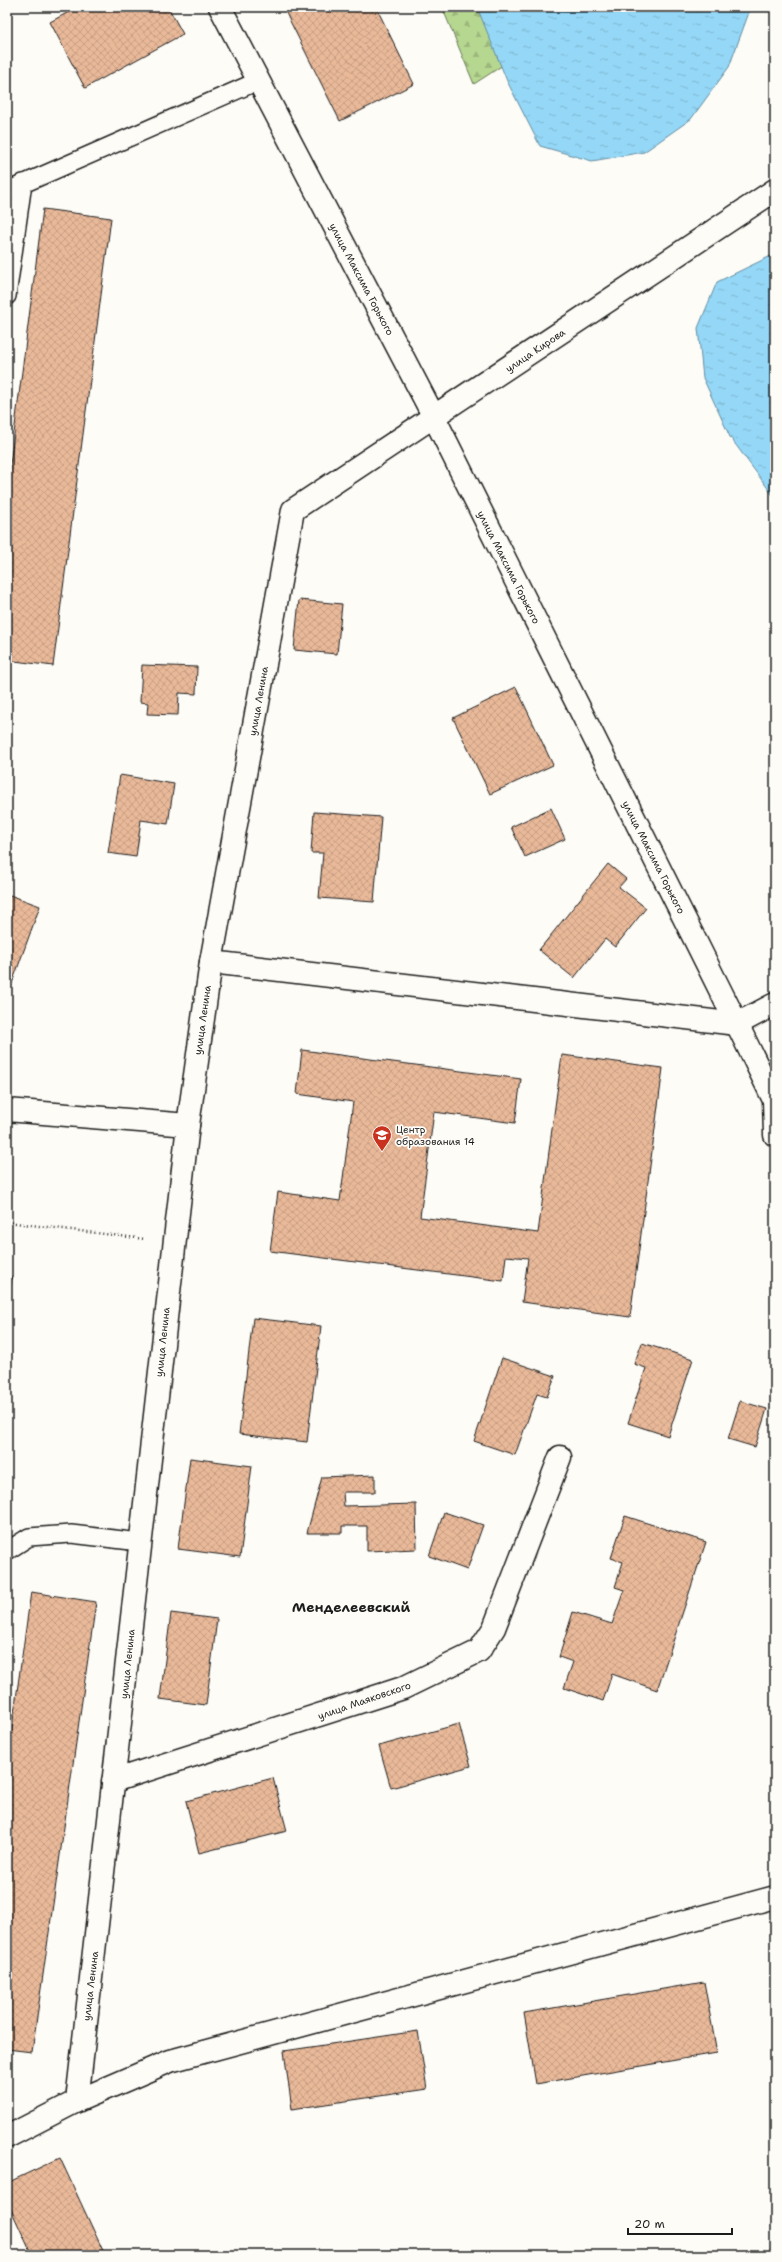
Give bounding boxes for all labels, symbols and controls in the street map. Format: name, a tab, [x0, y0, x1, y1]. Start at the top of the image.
street label: улица Максима Горького	[326, 221, 397, 338]
street label: улица Кирова	[503, 325, 568, 375]
street label: улица Максима Горького	[474, 508, 543, 626]
street label: улица Ленина	[246, 665, 271, 737]
street label: улица Максима Горького	[619, 798, 688, 916]
street label: улица Ленина	[191, 984, 214, 1056]
place label: Центр образования 14	[396, 1123, 475, 1148]
school or university icon: Центр образования 14	[371, 1124, 393, 1152]
street label: улица Ленина	[152, 1306, 173, 1378]
district label: Менделеевский	[292, 1598, 410, 1616]
street label: улица Ленина	[117, 1628, 138, 1700]
street label: улица Маяковского	[316, 1678, 412, 1722]
street label: улица Ленина	[80, 1950, 101, 2022]
scale bar	[628, 2210, 732, 2236]
text: 20 m	[634, 2216, 665, 2232]

